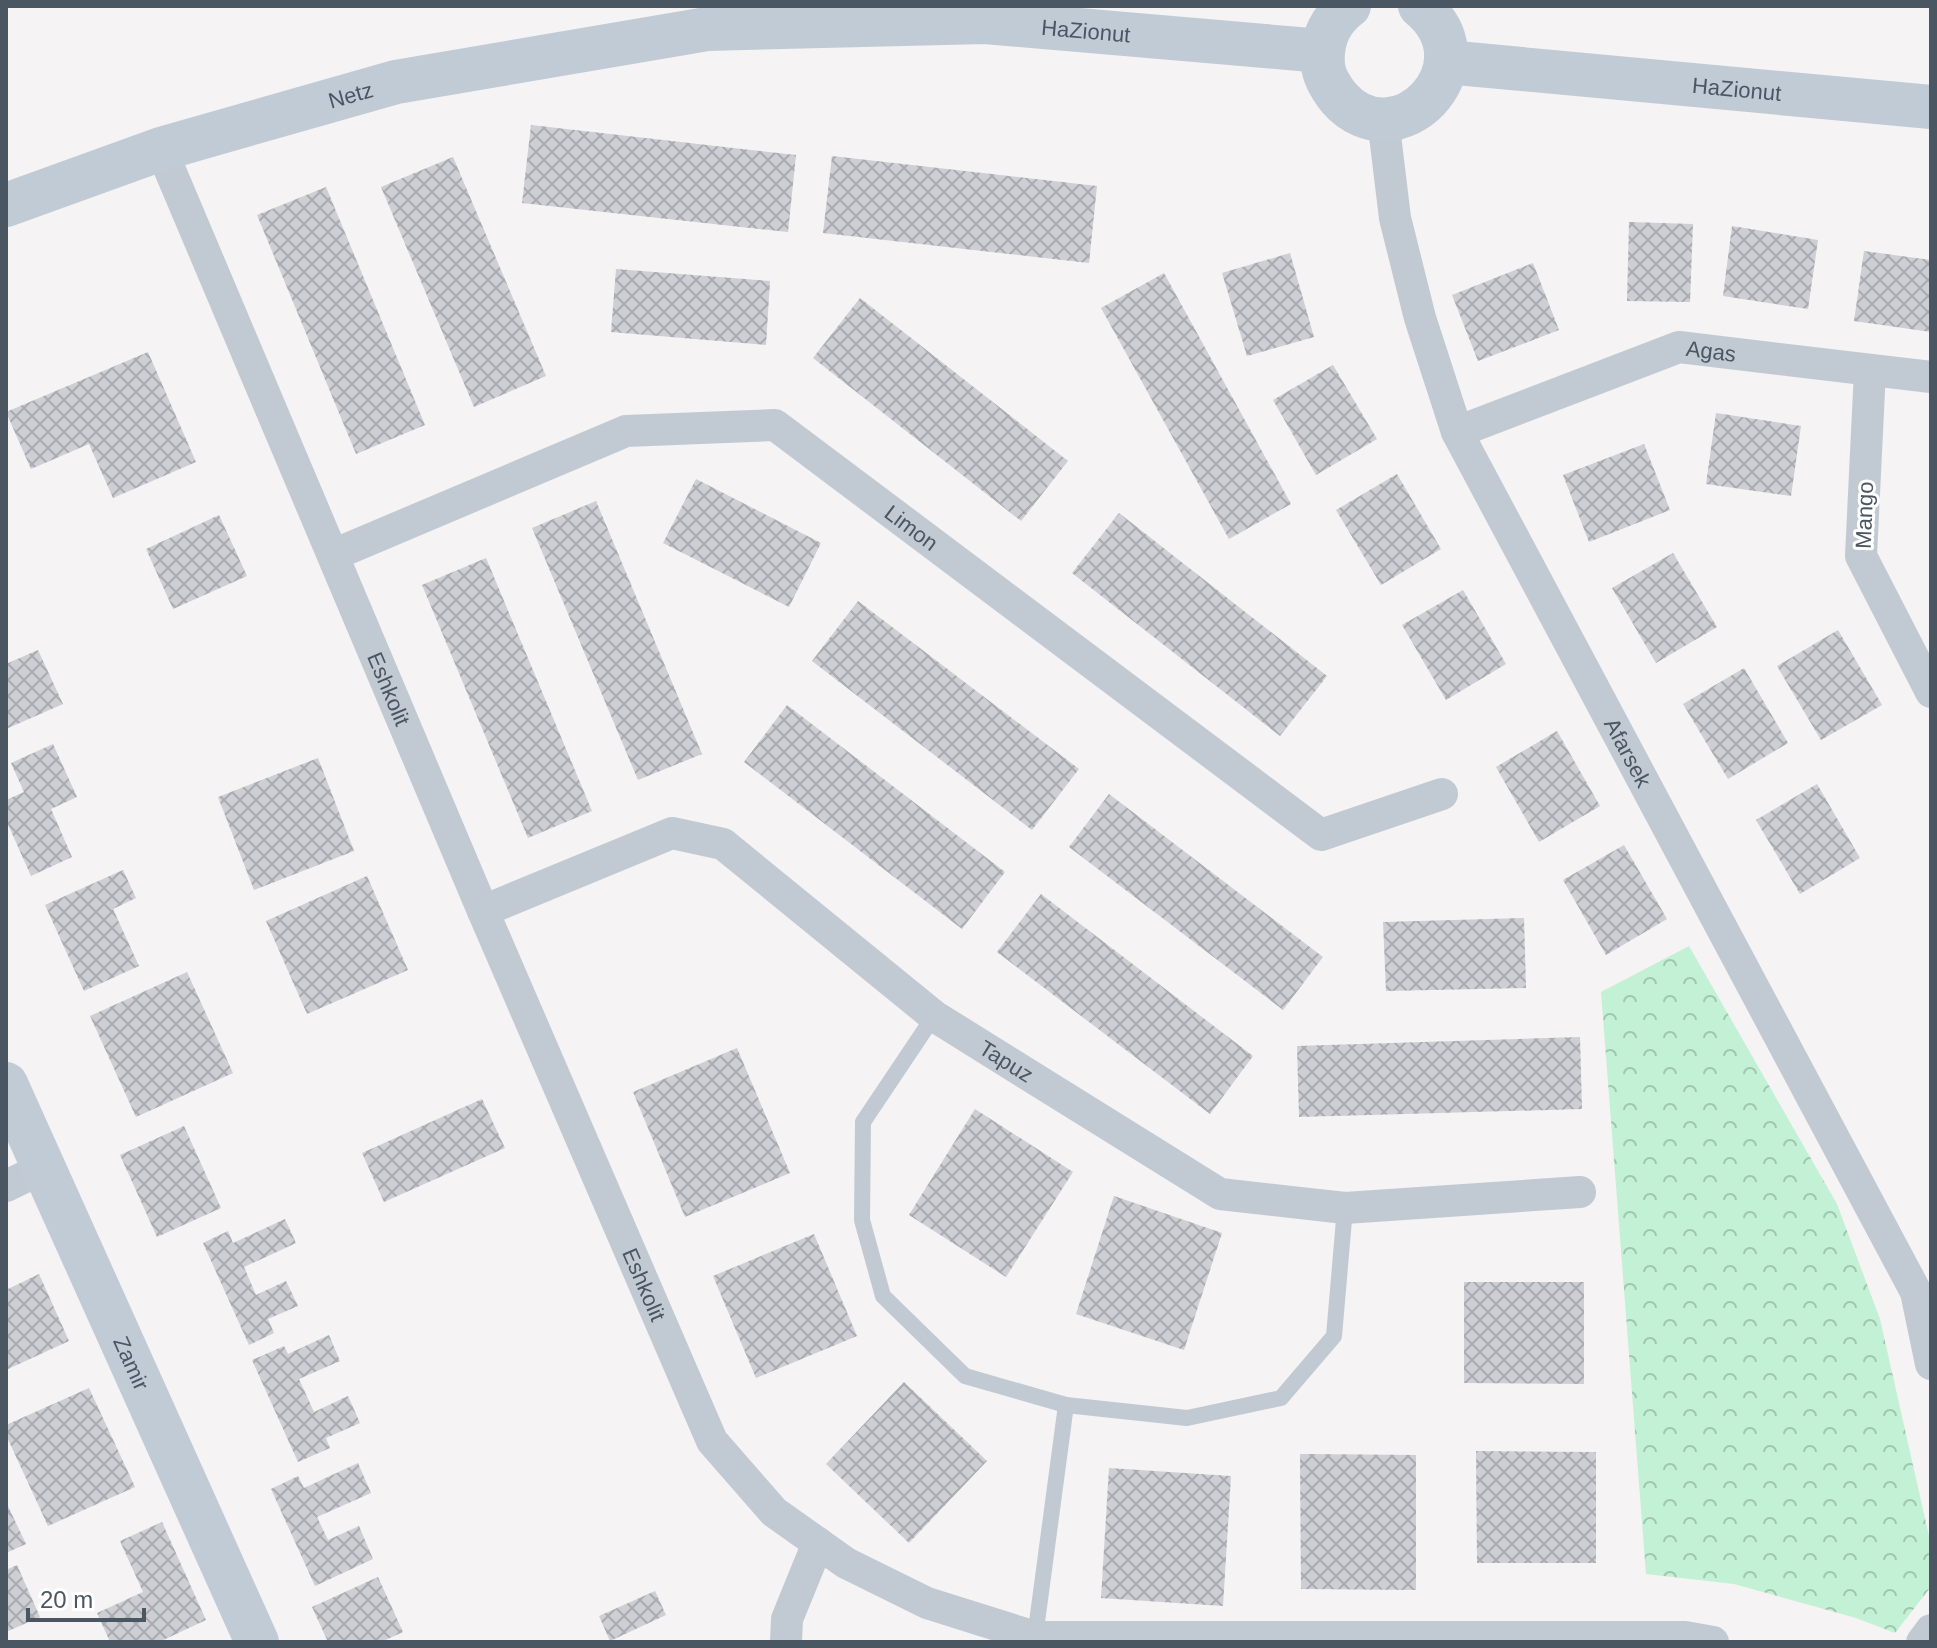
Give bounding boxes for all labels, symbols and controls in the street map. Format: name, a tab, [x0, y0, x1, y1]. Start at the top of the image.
street label: HaZionut	[1040, 15, 1131, 47]
street label: HaZionut	[1691, 73, 1782, 106]
street label: Netz	[326, 77, 376, 114]
street label: Agas	[1685, 336, 1737, 367]
street label: Mango	[1851, 481, 1878, 549]
street label: Limon	[880, 500, 943, 556]
street label: Eshkolit	[362, 649, 415, 729]
street label: Afarsek	[1599, 714, 1657, 792]
street label: Tapuz	[974, 1035, 1038, 1088]
street label: Eshkolit	[617, 1244, 671, 1325]
street label: Zamir	[108, 1332, 154, 1394]
scale bar	[28, 1572, 144, 1622]
text: 20 m	[40, 1586, 93, 1613]

